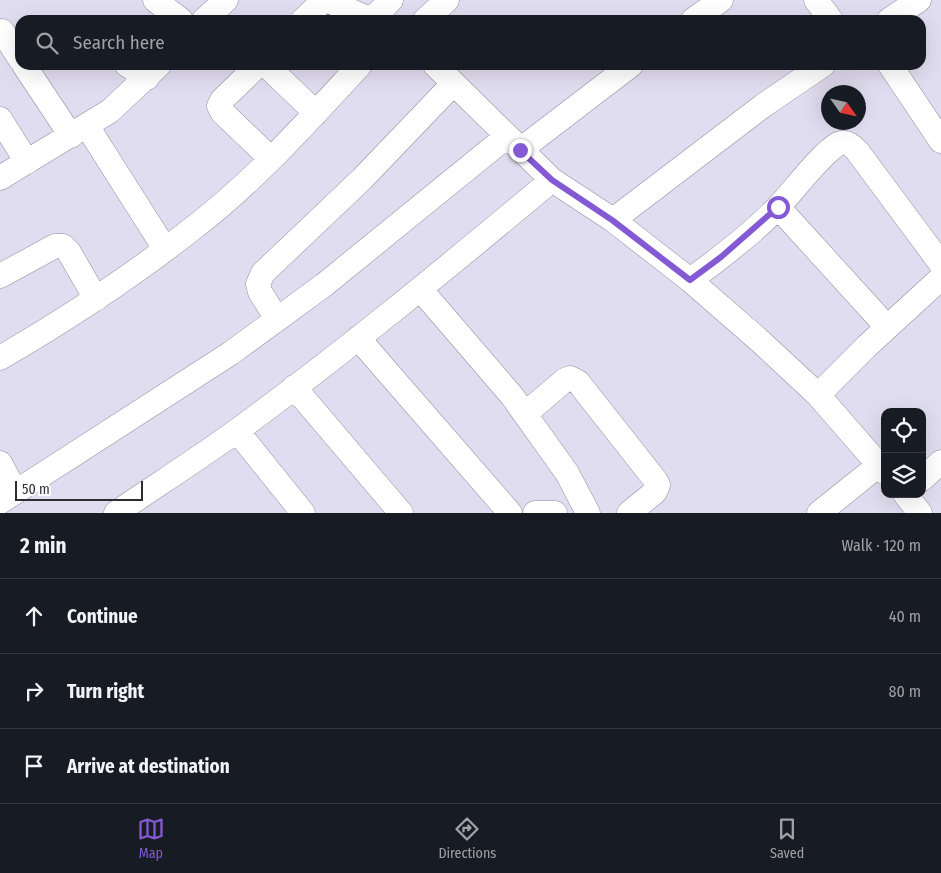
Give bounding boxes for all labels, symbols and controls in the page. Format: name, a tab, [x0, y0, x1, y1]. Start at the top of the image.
search box	[15, 15, 926, 70]
icon: search	[33, 29, 61, 57]
text: Search here	[73, 31, 165, 54]
north arrow	[821, 85, 866, 130]
route end	[509, 139, 532, 162]
route start	[767, 196, 790, 219]
map controls	[881, 408, 926, 498]
button: locate	[881, 408, 926, 453]
button: layers	[881, 453, 926, 498]
scale bar	[15, 478, 142, 501]
text: 50 m	[22, 481, 50, 498]
text: 2 min	[20, 533, 67, 559]
text: Walk · 120 m	[842, 536, 921, 555]
icon: ahead	[20, 602, 48, 630]
text: Continue	[67, 605, 138, 628]
text: 40 m	[889, 607, 921, 626]
icon: right	[20, 677, 48, 705]
text: Turn right	[67, 680, 144, 703]
text: 80 m	[889, 682, 921, 701]
icon: arrive	[20, 752, 48, 780]
text: Arrive at destination	[67, 755, 230, 778]
tab: Map	[137, 815, 165, 862]
tab: Directions	[438, 815, 496, 862]
tab: Saved	[770, 815, 804, 862]

